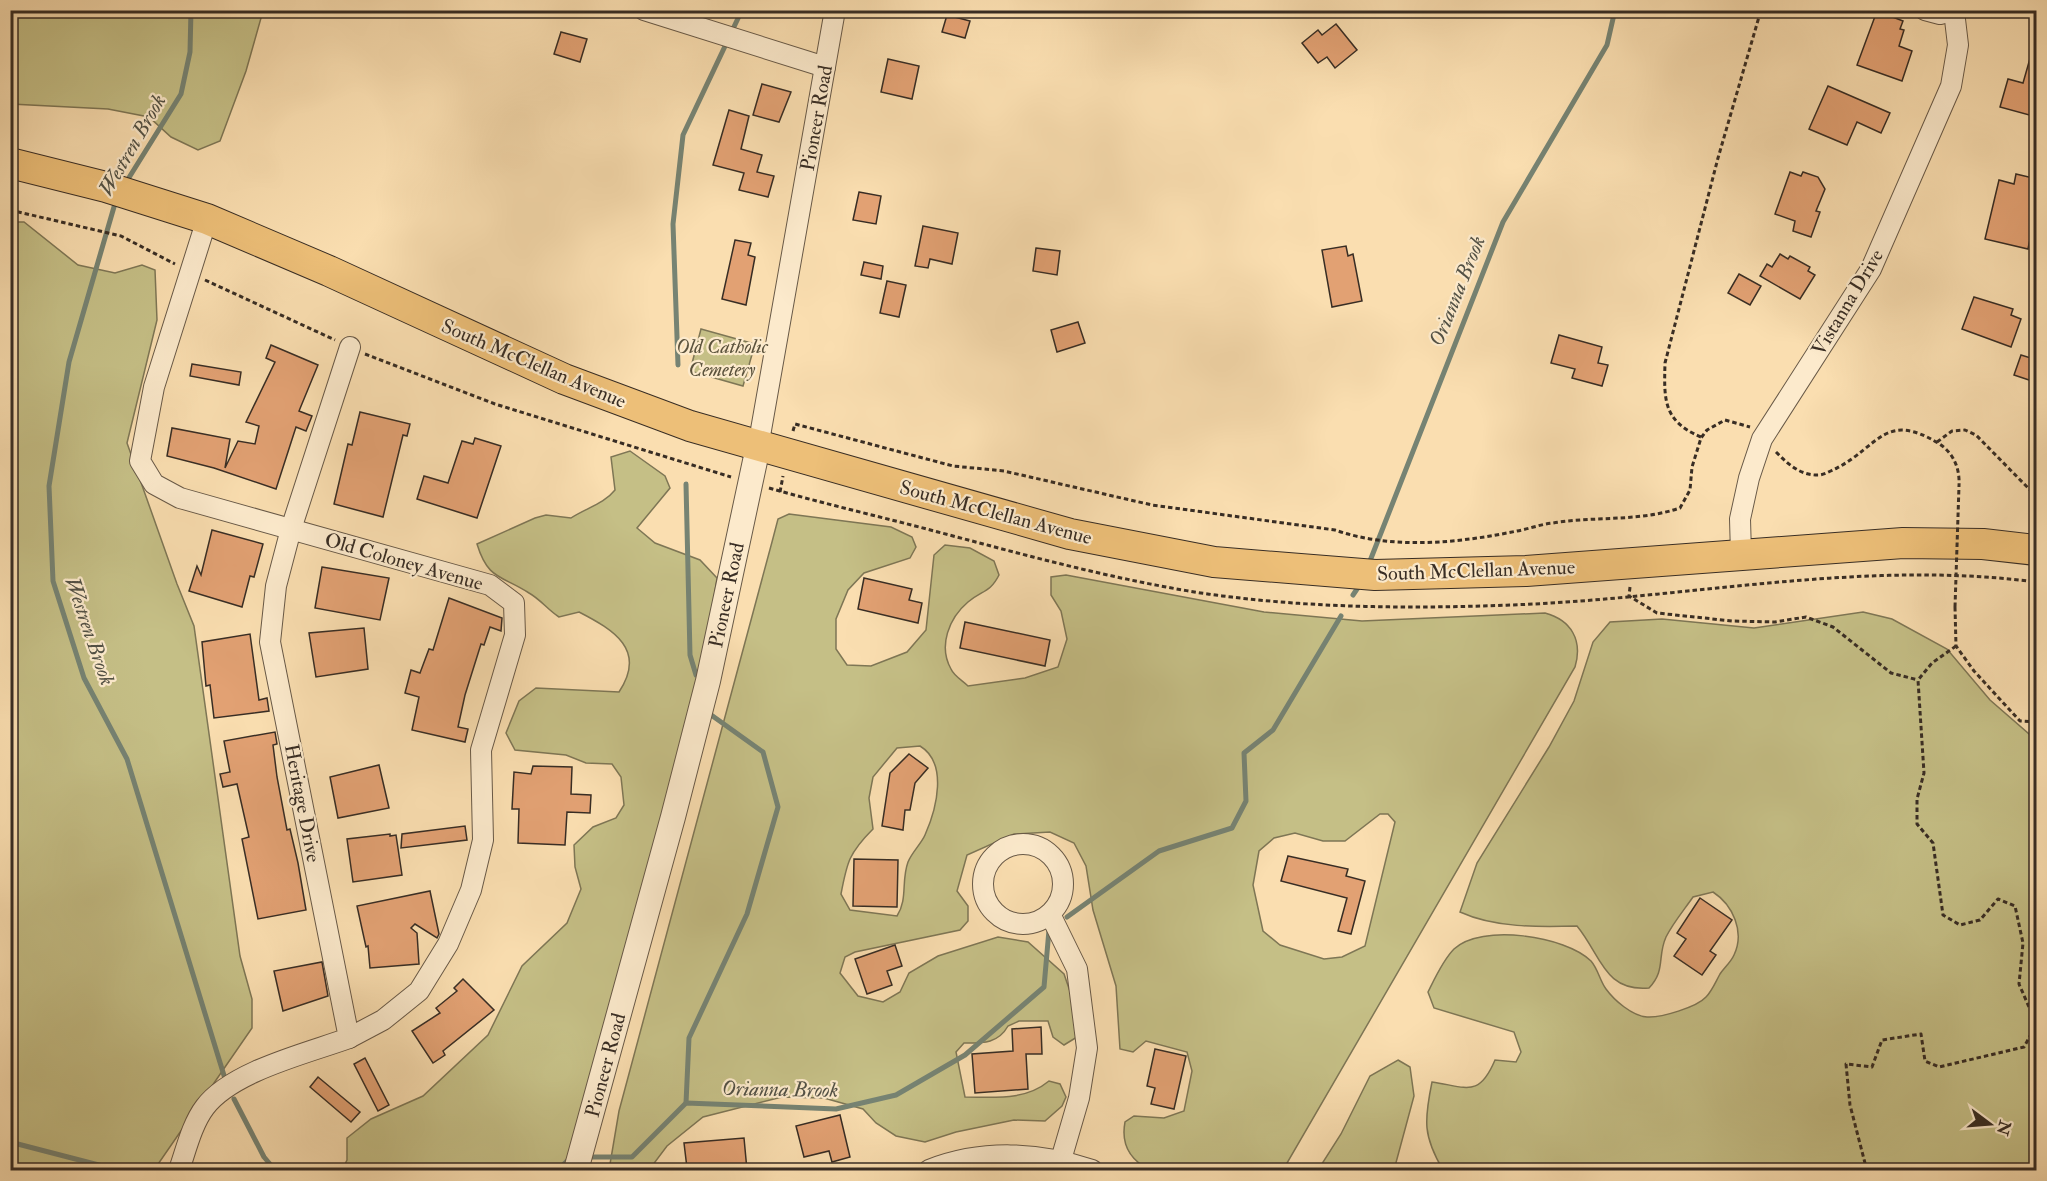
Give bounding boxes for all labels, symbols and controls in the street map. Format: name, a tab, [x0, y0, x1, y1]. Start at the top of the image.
street label: Pioneer Road	[795, 63, 838, 173]
water label: Westren Brook	[92, 89, 172, 201]
water label: Orianna Brook	[1423, 232, 1492, 350]
street label: Vistanna Drive	[1806, 244, 1889, 360]
street label: South McClellan Avenue	[438, 313, 630, 414]
park label: Old Catholic Cemetery	[676, 334, 769, 382]
street label: South McClellan Avenue	[897, 475, 1095, 550]
street label: Old Coloney Avenue	[322, 527, 486, 596]
street label: Pioneer Road	[703, 540, 750, 650]
street label: South McClellan Avenue	[1377, 555, 1576, 586]
water label: Westren Brook	[58, 573, 121, 689]
street label: Heritage Drive	[279, 742, 326, 864]
street label: Pioneer Road	[580, 1010, 631, 1120]
water label: Orianna Brook	[721, 1075, 839, 1104]
north arrow	[1960, 1094, 2020, 1154]
text: N	[1992, 1117, 2015, 1138]

